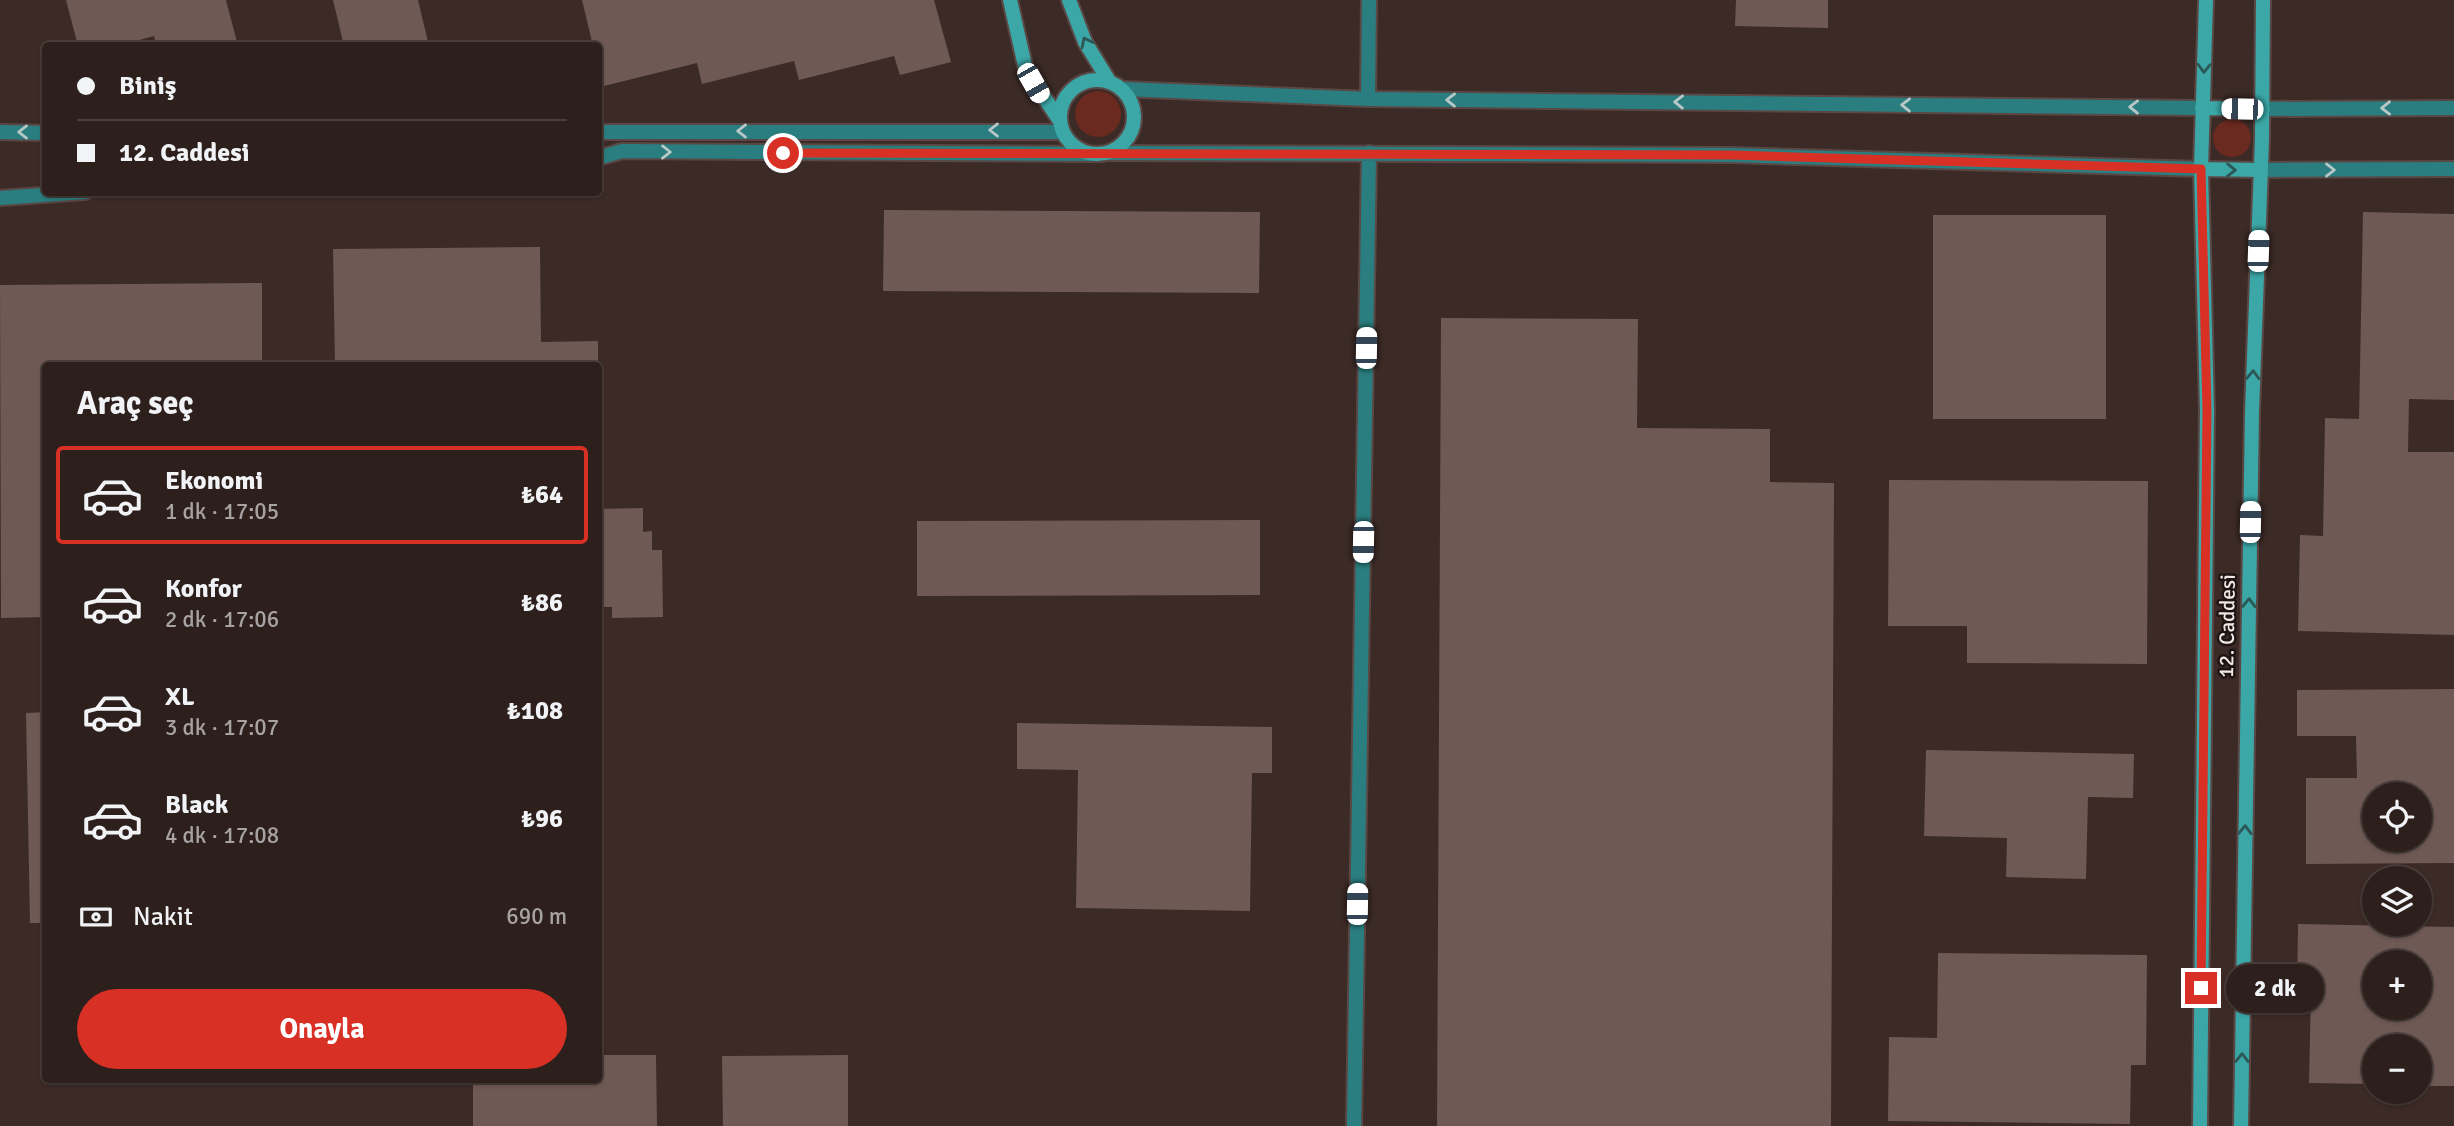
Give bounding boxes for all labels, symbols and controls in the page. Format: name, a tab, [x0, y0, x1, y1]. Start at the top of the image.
one-way arrow	[1080, 37, 1094, 49]
car	[1014, 60, 1053, 106]
one-way arrow	[2196, 63, 2211, 74]
text: Biniş	[119, 70, 176, 102]
one-way arrow	[1446, 92, 1456, 108]
one-way arrow	[1673, 94, 1684, 110]
one-way arrow	[1901, 97, 1912, 112]
car	[2221, 98, 2264, 120]
one-way arrow	[2128, 99, 2138, 115]
one-way arrow	[2380, 100, 2391, 116]
one-way arrow	[989, 123, 1000, 138]
one-way arrow	[17, 124, 28, 140]
one-way arrow	[737, 124, 748, 139]
text: 12. Caddesi	[119, 137, 250, 169]
route start	[767, 137, 799, 169]
one-way arrow	[661, 144, 672, 160]
one-way arrow	[2226, 162, 2237, 177]
one-way arrow	[2325, 162, 2335, 178]
car	[2247, 230, 2270, 272]
car	[1356, 327, 1377, 369]
one-way arrow	[2246, 370, 2261, 381]
text: Araç seç	[77, 384, 194, 423]
icon: car	[81, 464, 144, 527]
text: Ekonomi	[165, 465, 263, 497]
text: ₺64	[521, 479, 563, 511]
text: 1 dk · 17:05	[165, 497, 279, 526]
car	[2240, 501, 2261, 543]
car	[1353, 521, 1374, 563]
icon: car	[81, 572, 144, 635]
text: Konfor	[165, 573, 242, 605]
street label: 12. Caddesi	[2213, 574, 2241, 678]
text: ₺86	[521, 587, 563, 619]
one-way arrow	[2241, 597, 2257, 608]
text: 2 dk · 17:06	[165, 605, 279, 634]
icon: car	[81, 680, 144, 743]
text: XL	[165, 681, 195, 713]
text: ₺108	[507, 695, 563, 727]
text: 3 dk · 17:07	[165, 713, 279, 742]
map controls	[2362, 782, 2432, 1104]
button: locate	[2362, 782, 2432, 852]
icon: car	[81, 788, 144, 851]
text: Black	[165, 789, 228, 821]
text: ₺96	[521, 803, 563, 835]
text: 4 dk · 17:08	[165, 821, 279, 850]
one-way arrow	[2238, 825, 2253, 836]
button: layers	[2362, 866, 2432, 936]
car	[1347, 883, 1368, 925]
icon: cash	[77, 898, 115, 936]
text: Nakit	[133, 901, 193, 933]
text: 690 m	[506, 902, 567, 931]
button: +	[2362, 950, 2432, 1020]
callout: 2 dk	[2226, 964, 2324, 1012]
route end	[2185, 972, 2217, 1004]
text: 2 dk	[2254, 974, 2296, 1003]
button: Onayla	[77, 989, 567, 1069]
button: −	[2362, 1034, 2432, 1104]
one-way arrow	[2234, 1052, 2250, 1063]

